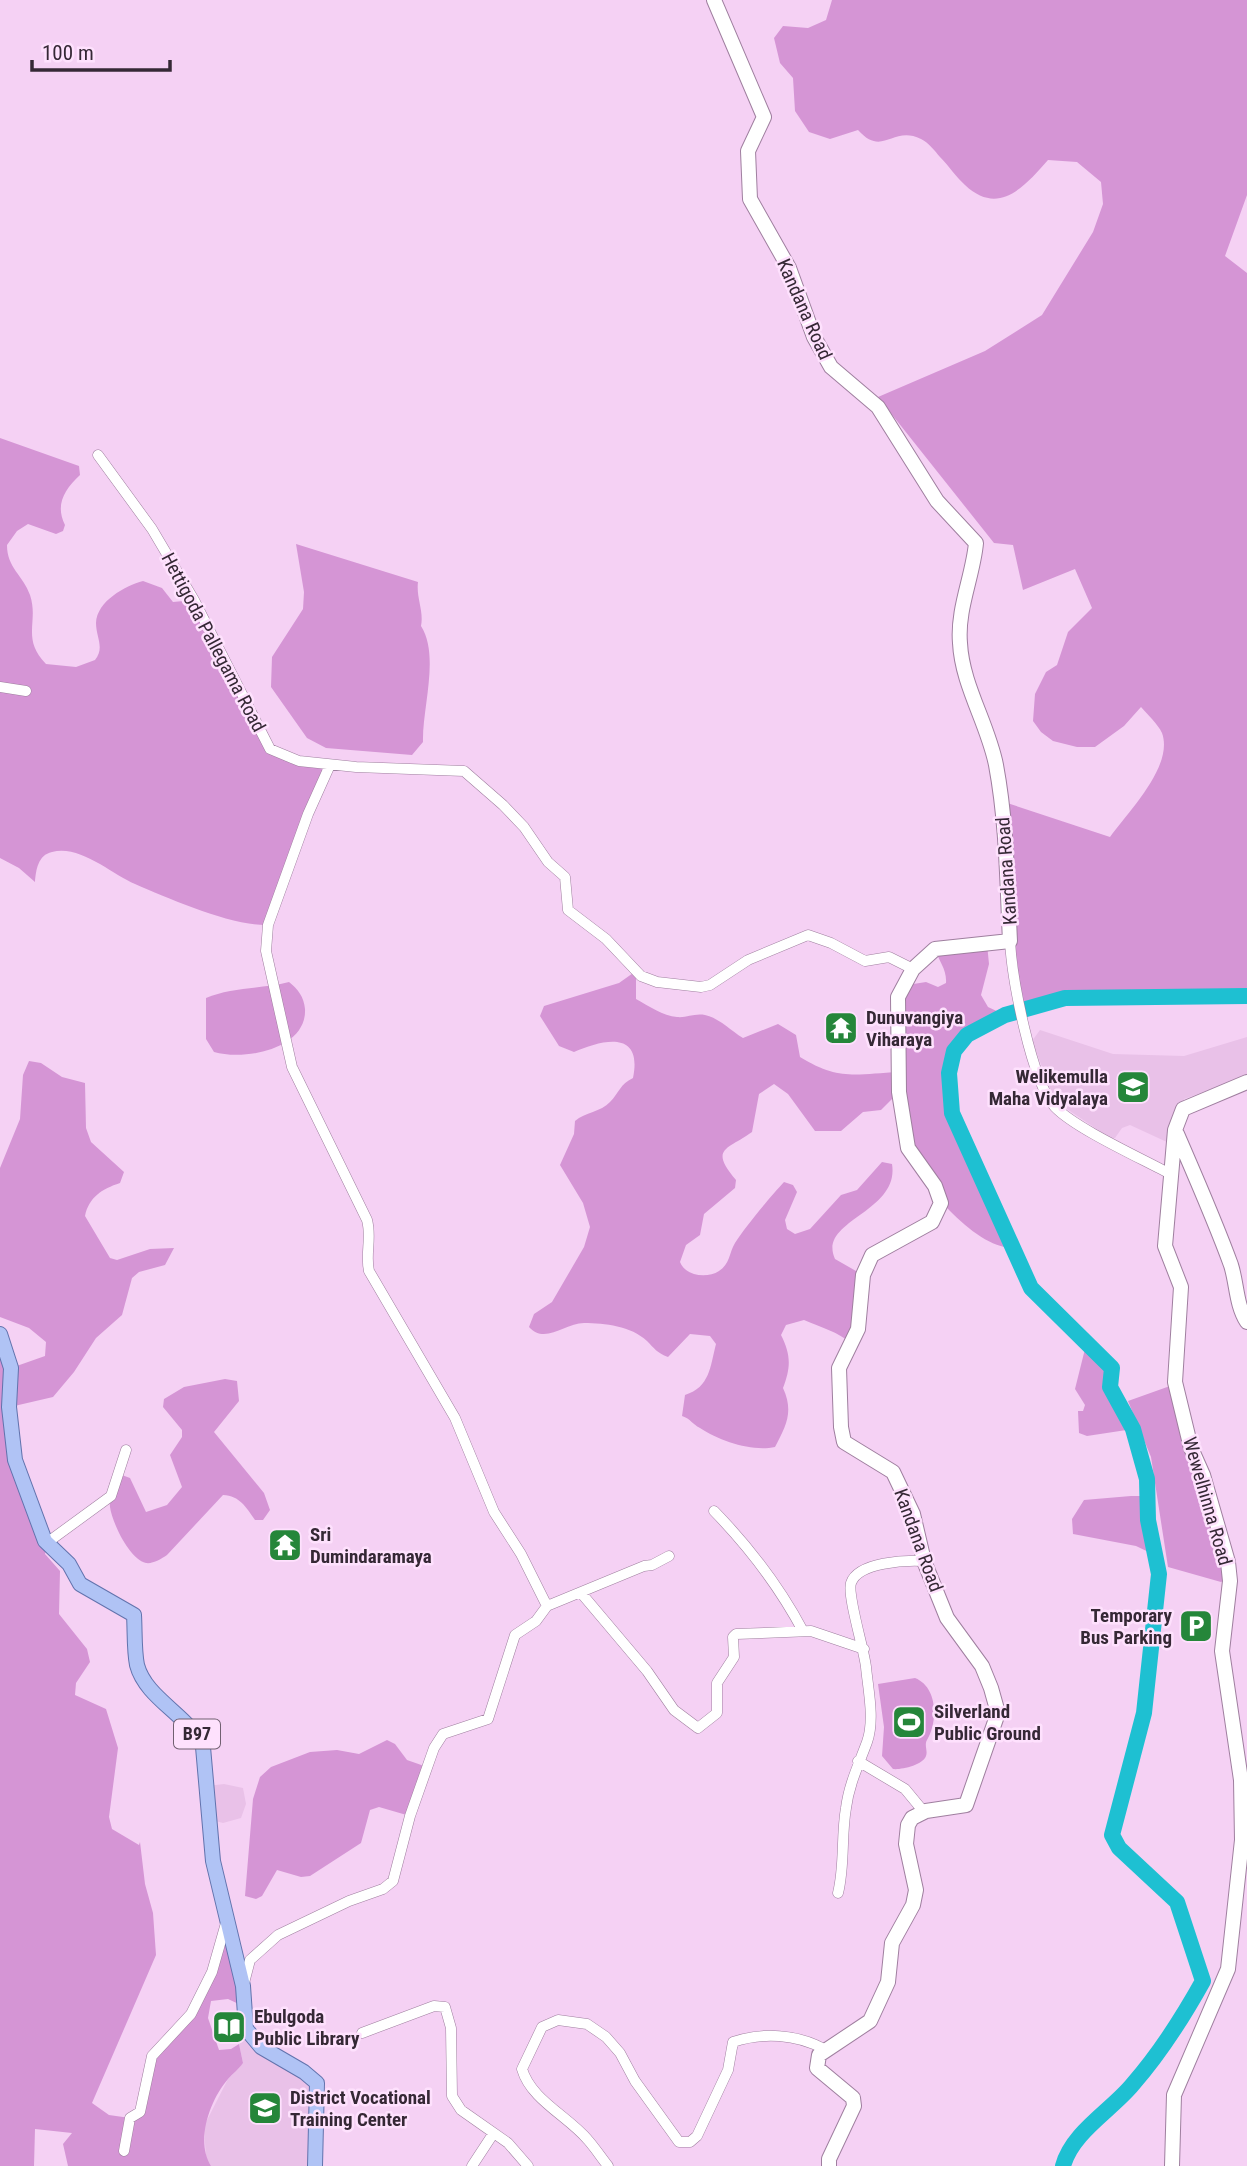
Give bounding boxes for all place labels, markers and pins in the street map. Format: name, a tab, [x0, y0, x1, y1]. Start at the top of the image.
place label: Dunuvangiya Viharaya	[866, 1006, 963, 1051]
temple icon: Dunuvangiya Viharaya	[822, 1009, 860, 1047]
place label: Welikemulla Maha Vidyalaya	[989, 1065, 1108, 1110]
school or university icon: Welikemulla Maha Vidyalaya	[1114, 1068, 1152, 1106]
place label: Sri Dumindaramaya	[310, 1523, 432, 1568]
temple icon: Sri Dumindaramaya	[266, 1526, 304, 1564]
place label: Temporary Bus Parking	[1080, 1604, 1173, 1649]
parking icon: Temporary Bus Parking	[1177, 1607, 1215, 1645]
place label: Silverland Public Ground	[934, 1700, 1041, 1745]
sports icon: Silverland Public Ground	[890, 1703, 928, 1741]
place label: Ebulgoda Public Library	[254, 2005, 360, 2050]
library icon: Ebulgoda Public Library	[210, 2008, 248, 2046]
place label: District Vocational Training Center	[290, 2086, 431, 2131]
school or university icon: District Vocational Training Center	[246, 2089, 284, 2127]

